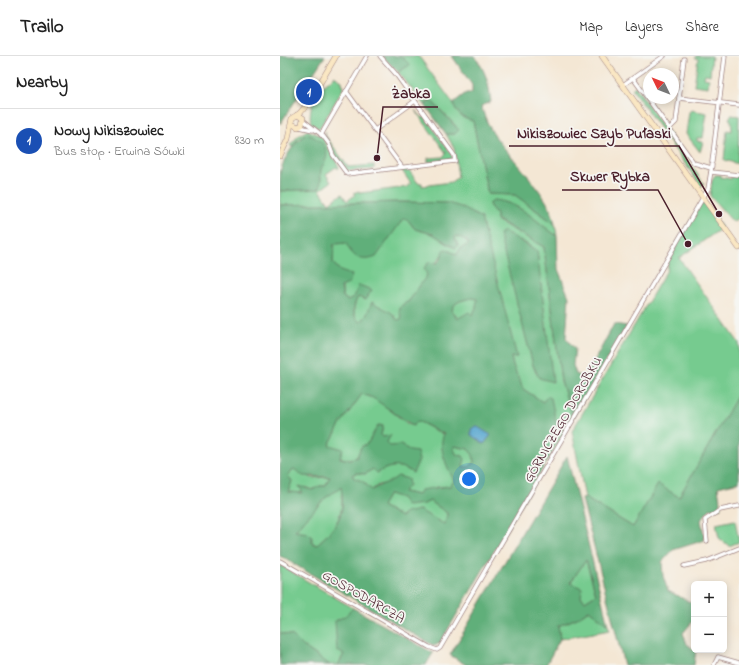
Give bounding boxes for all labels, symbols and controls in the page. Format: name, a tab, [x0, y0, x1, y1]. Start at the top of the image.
text: Trailo	[20, 14, 64, 41]
text: Map	[579, 17, 603, 38]
text: Layers	[625, 17, 663, 38]
text: Share	[685, 17, 719, 38]
north arrow	[643, 68, 679, 104]
text: Nearby	[16, 70, 68, 95]
pin: 1	[296, 77, 322, 107]
callout: Żabka	[383, 80, 438, 107]
text: Żabka	[392, 83, 430, 105]
callout: Nikiszowiec Szyb Pułaski	[509, 119, 679, 146]
text: Nowy Nikiszowiec	[54, 120, 164, 142]
text: Nikiszowiec Szyb Pułaski	[517, 123, 671, 147]
text: 1	[27, 131, 31, 150]
text: 830 m	[235, 131, 264, 150]
text: Bus stop · Erwina Sówki	[54, 142, 185, 161]
callout: Skwer Rybka	[562, 163, 658, 190]
text: Skwer Rybka	[570, 166, 650, 190]
street label: GÓRNICZEGO DOROBKU	[519, 353, 608, 487]
your location	[459, 469, 479, 489]
street label: GOSPODARCZA	[318, 565, 408, 629]
map controls	[691, 581, 727, 653]
button: +	[691, 581, 727, 617]
button: −	[691, 617, 727, 653]

